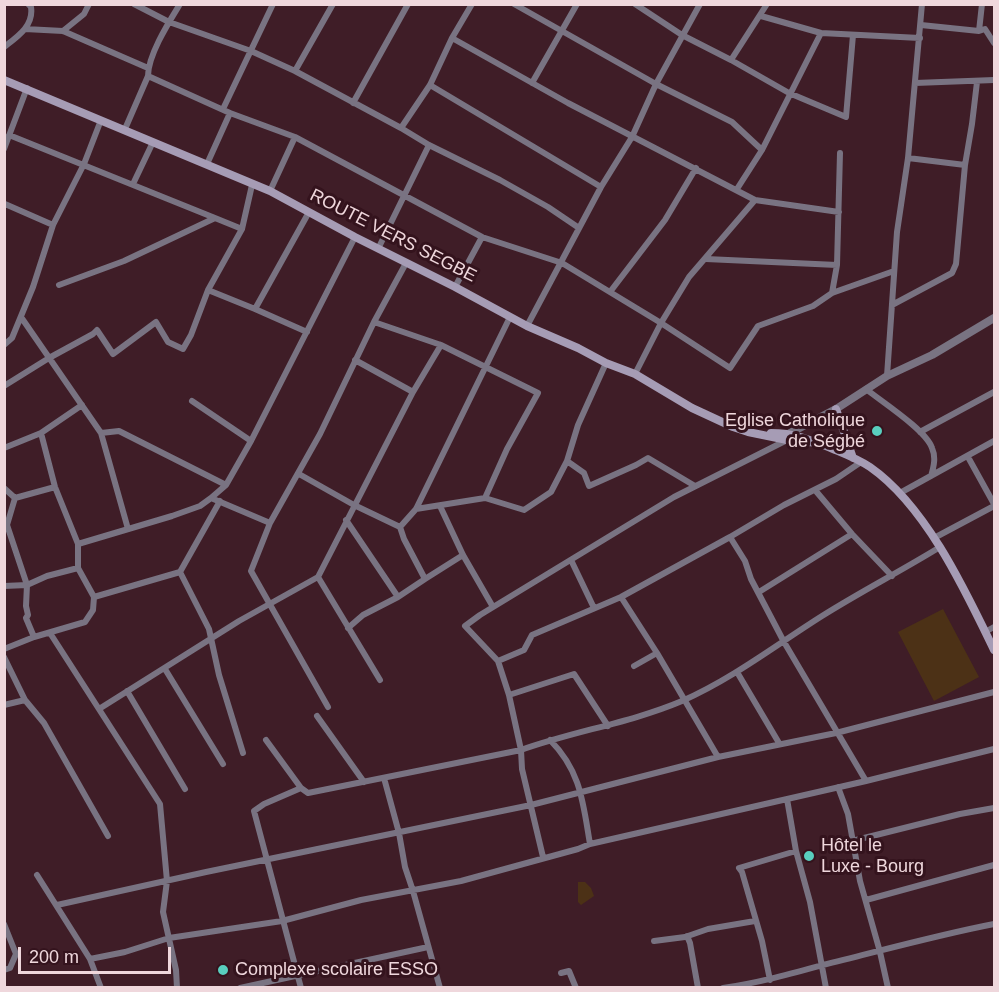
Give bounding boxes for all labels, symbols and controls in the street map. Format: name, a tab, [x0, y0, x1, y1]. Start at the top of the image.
street label: ROUTE VERS SEGBE	[306, 185, 480, 287]
place label: Eglise Catholique de Ségbé	[725, 410, 865, 452]
marker: Eglise Catholique de Ségbé	[870, 424, 884, 438]
place label: Hôtel le Luxe - Bourg	[821, 835, 924, 878]
marker: Hôtel le Luxe - Bourg	[802, 849, 816, 863]
scale bar	[21, 935, 174, 973]
text: 200 m	[29, 947, 79, 967]
place label: Complexe scolaire ESSO	[235, 959, 438, 981]
marker: Complexe scolaire ESSO	[216, 963, 230, 977]

